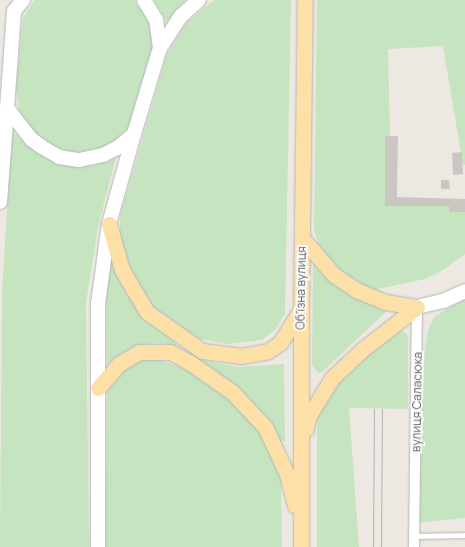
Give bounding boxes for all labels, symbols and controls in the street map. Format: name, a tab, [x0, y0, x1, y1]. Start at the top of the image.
street label: Обʼїзна вулиця	[293, 246, 309, 330]
street label: вулиця Саласюка	[409, 352, 425, 452]

